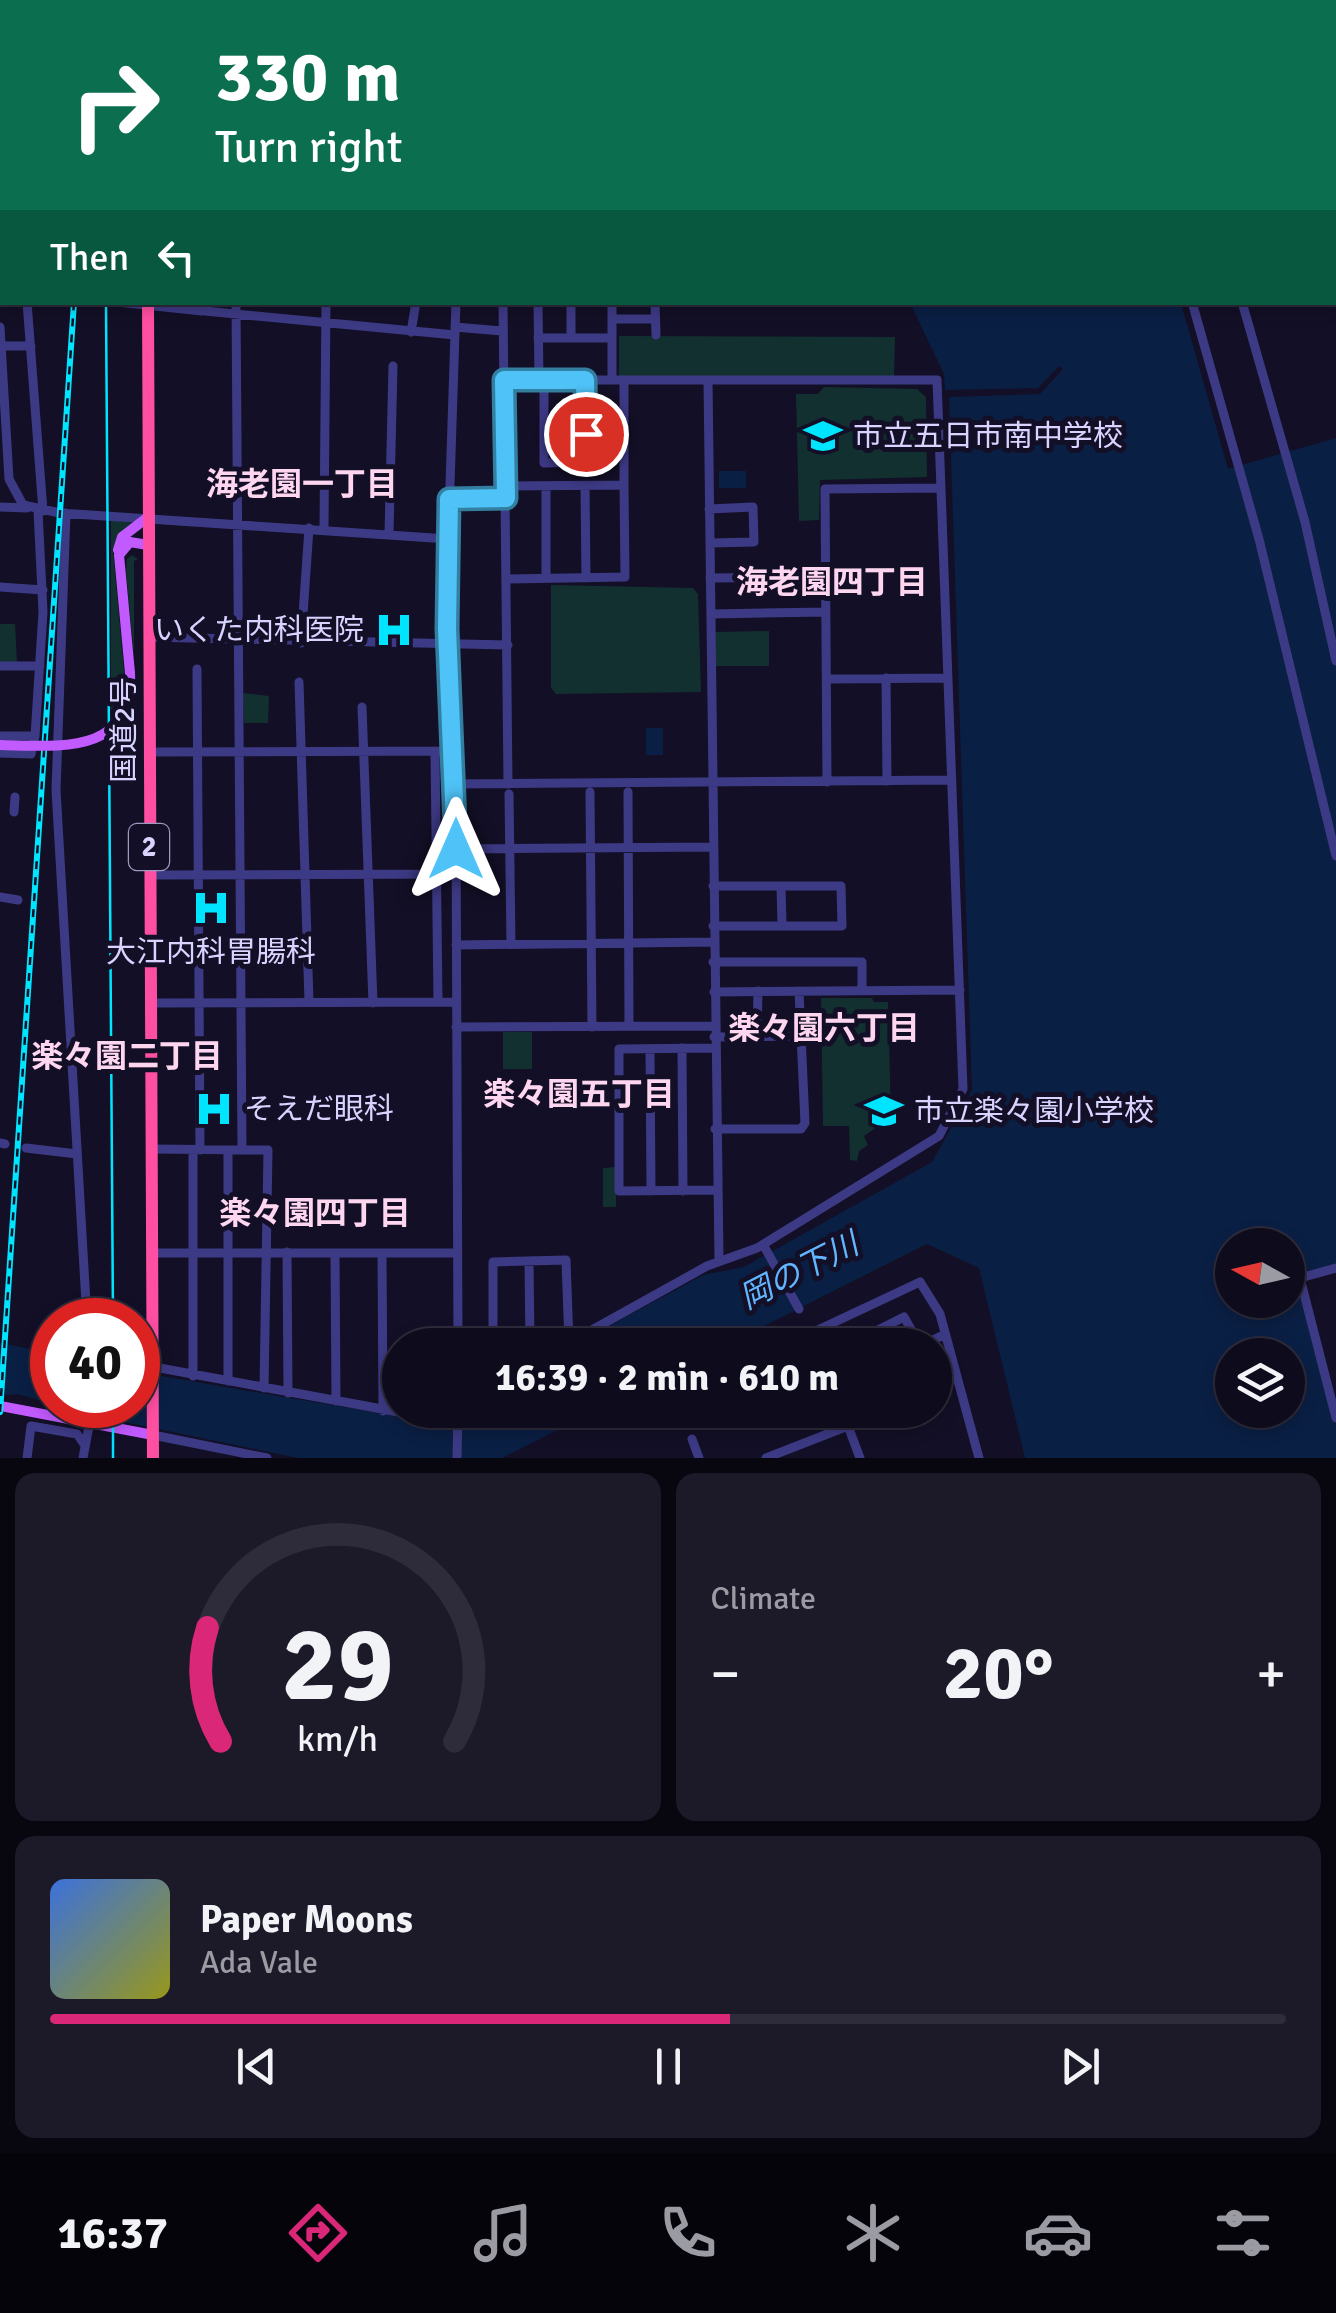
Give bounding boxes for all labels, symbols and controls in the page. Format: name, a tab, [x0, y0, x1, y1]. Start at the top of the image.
text: 330 m	[215, 34, 400, 120]
icon: right	[50, 40, 180, 170]
text: Turn right	[215, 120, 403, 175]
icon: left	[149, 230, 204, 285]
text: Then	[50, 234, 129, 281]
pin	[544, 392, 629, 477]
icon: arrive	[559, 407, 614, 462]
school or university icon: 市立五日市南中学校	[802, 415, 844, 457]
place label: 市立五日市南中学校	[853, 418, 1123, 455]
district label: 海老園一丁目	[206, 465, 398, 504]
district label: 海老園四丁目	[736, 563, 928, 602]
hospital icon: いくた内科医院	[373, 609, 415, 651]
place label: いくた内科医院	[154, 612, 364, 649]
street label: 国道2号	[106, 677, 143, 783]
position arrow	[404, 797, 508, 901]
road number: 2	[129, 824, 169, 870]
hospital icon: 大江内科胃腸科	[190, 887, 232, 929]
place label: 大江内科胃腸科	[106, 934, 316, 971]
district label: 楽々園六丁目	[728, 1009, 920, 1048]
district label: 楽々園二丁目	[31, 1037, 223, 1076]
district label: 楽々園五丁目	[483, 1075, 675, 1114]
hospital icon: そえだ眼科	[193, 1088, 235, 1130]
school or university icon: 市立楽々園小学校	[863, 1090, 905, 1132]
place label: そえだ眼科	[244, 1091, 394, 1128]
place label: 市立楽々園小学校	[914, 1093, 1154, 1130]
district label: 楽々園四丁目	[219, 1194, 411, 1233]
water label: 岡の下川	[733, 1223, 868, 1317]
north arrow	[1215, 1228, 1305, 1318]
map controls	[1215, 1228, 1305, 1428]
speed limit sign: 40	[30, 1298, 160, 1428]
button: layers	[1215, 1338, 1305, 1428]
text: 16:39 · 2 min · 610 m	[495, 1354, 839, 1401]
text: Climate	[711, 1579, 816, 1618]
text: 29	[282, 1601, 394, 1729]
text: 20°	[943, 1627, 1054, 1720]
text: −	[711, 1640, 740, 1708]
text: +	[1256, 1640, 1286, 1708]
text: km/h	[297, 1717, 378, 1761]
text: Paper Moons	[200, 1896, 413, 1943]
text: Ada Vale	[200, 1943, 318, 1982]
icon: previous	[229, 2039, 284, 2094]
icon: pause	[641, 2039, 696, 2094]
icon: next	[1053, 2039, 1108, 2094]
icon: directions	[283, 2198, 353, 2268]
icon: music	[468, 2198, 538, 2268]
icon: phone	[653, 2198, 723, 2268]
icon: climate	[838, 2198, 908, 2268]
icon: car	[1023, 2198, 1093, 2268]
icon: filters	[1208, 2198, 1278, 2268]
text: 16:37	[58, 2206, 168, 2261]

